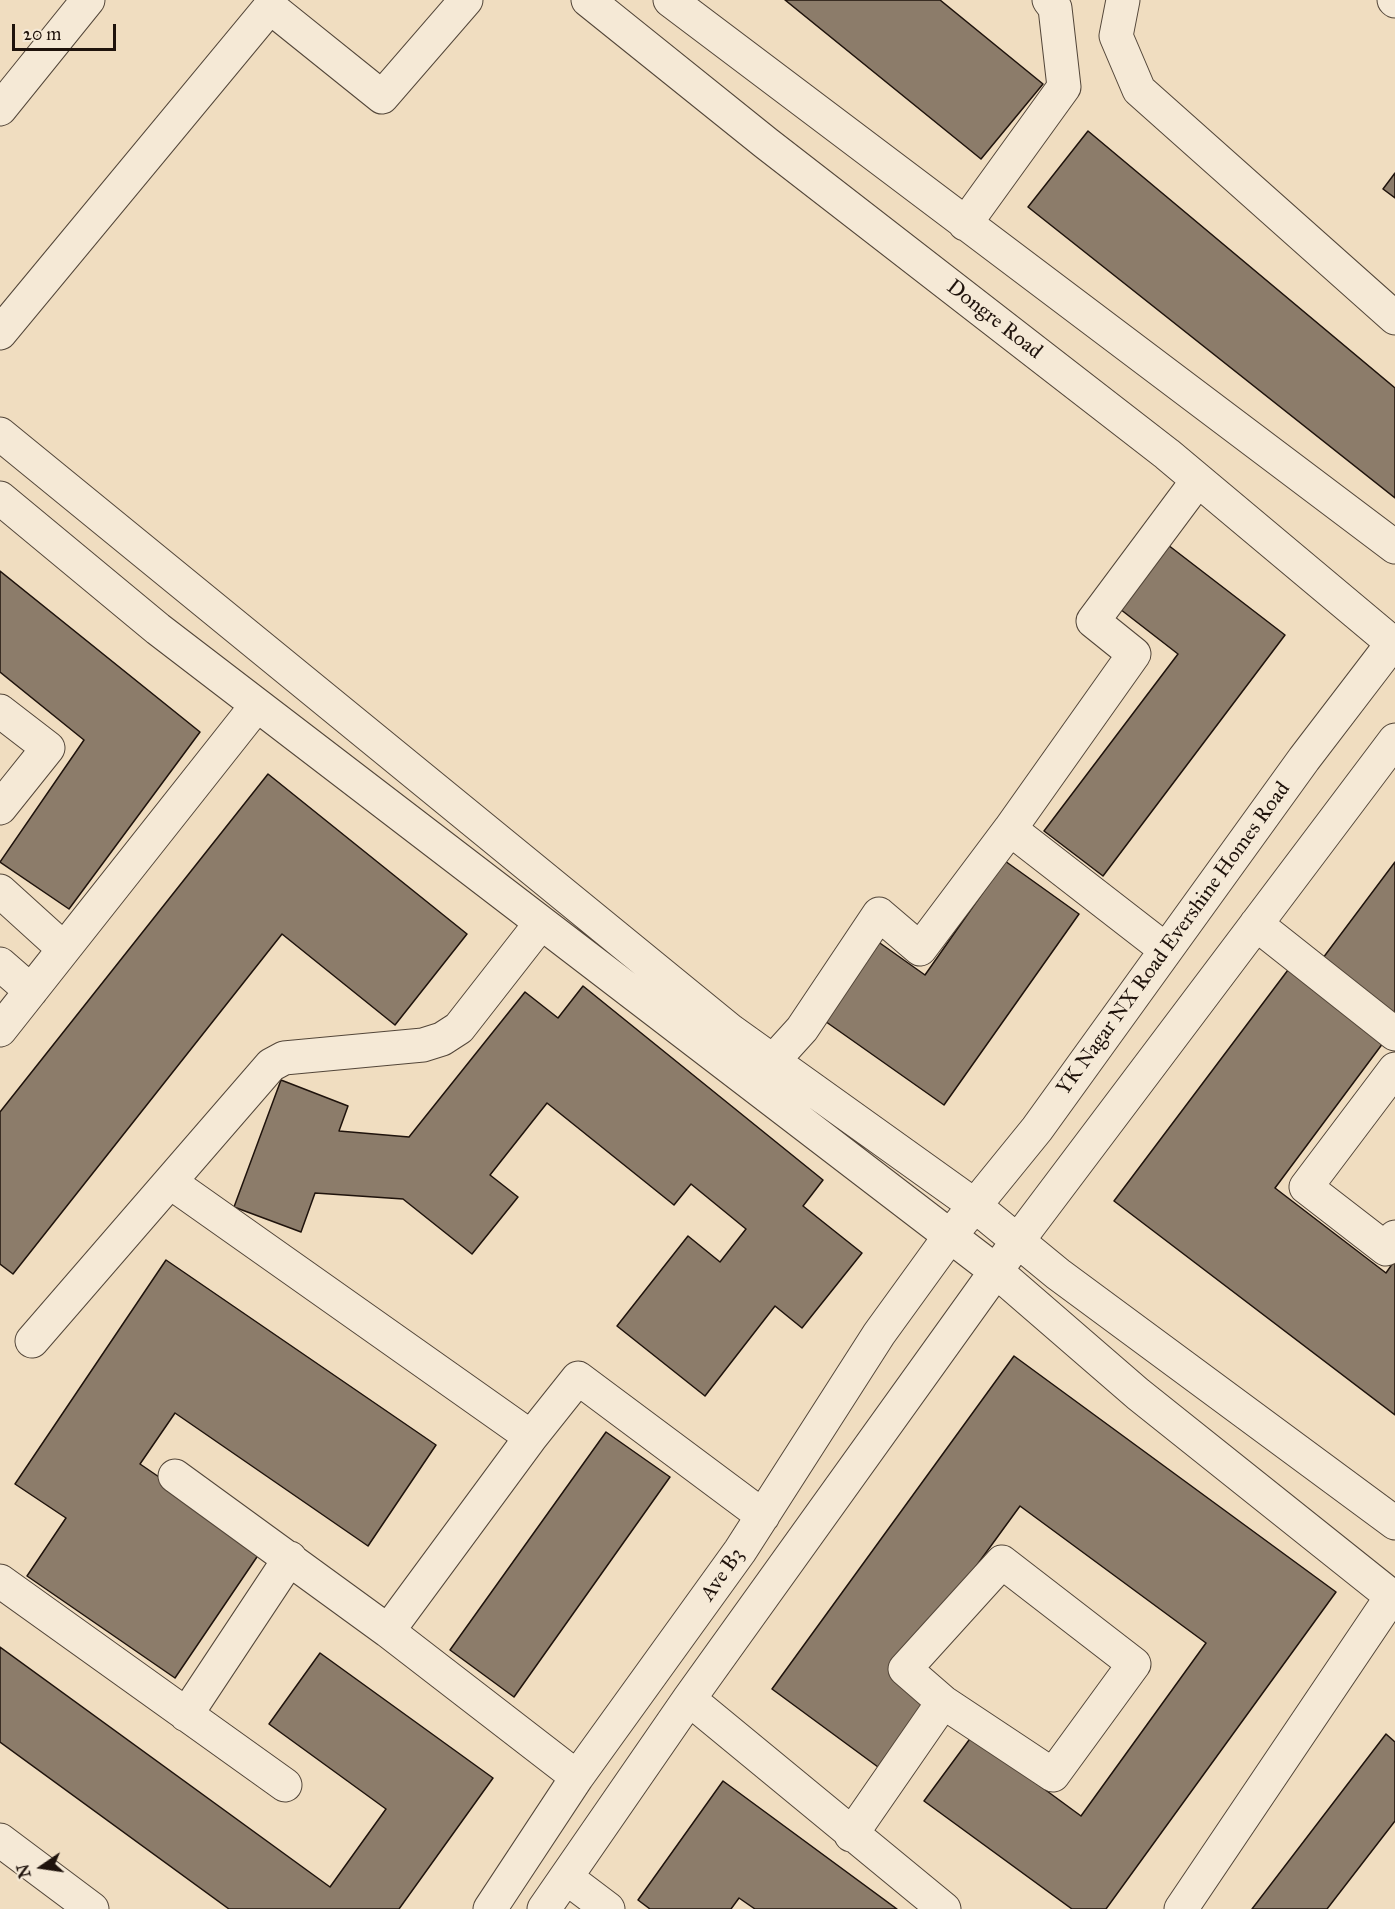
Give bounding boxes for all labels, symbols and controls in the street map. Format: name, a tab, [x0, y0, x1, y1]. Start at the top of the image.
scale bar	[15, 12, 118, 50]
text: 20 m	[23, 23, 61, 45]
street label: Dongre Road	[941, 275, 1047, 365]
street label: YK Nagar NX Road Evershine Homes Road	[1052, 778, 1296, 1100]
street label: Ave B3	[696, 1544, 750, 1606]
north arrow	[12, 1837, 72, 1897]
text: N	[13, 1862, 35, 1880]

